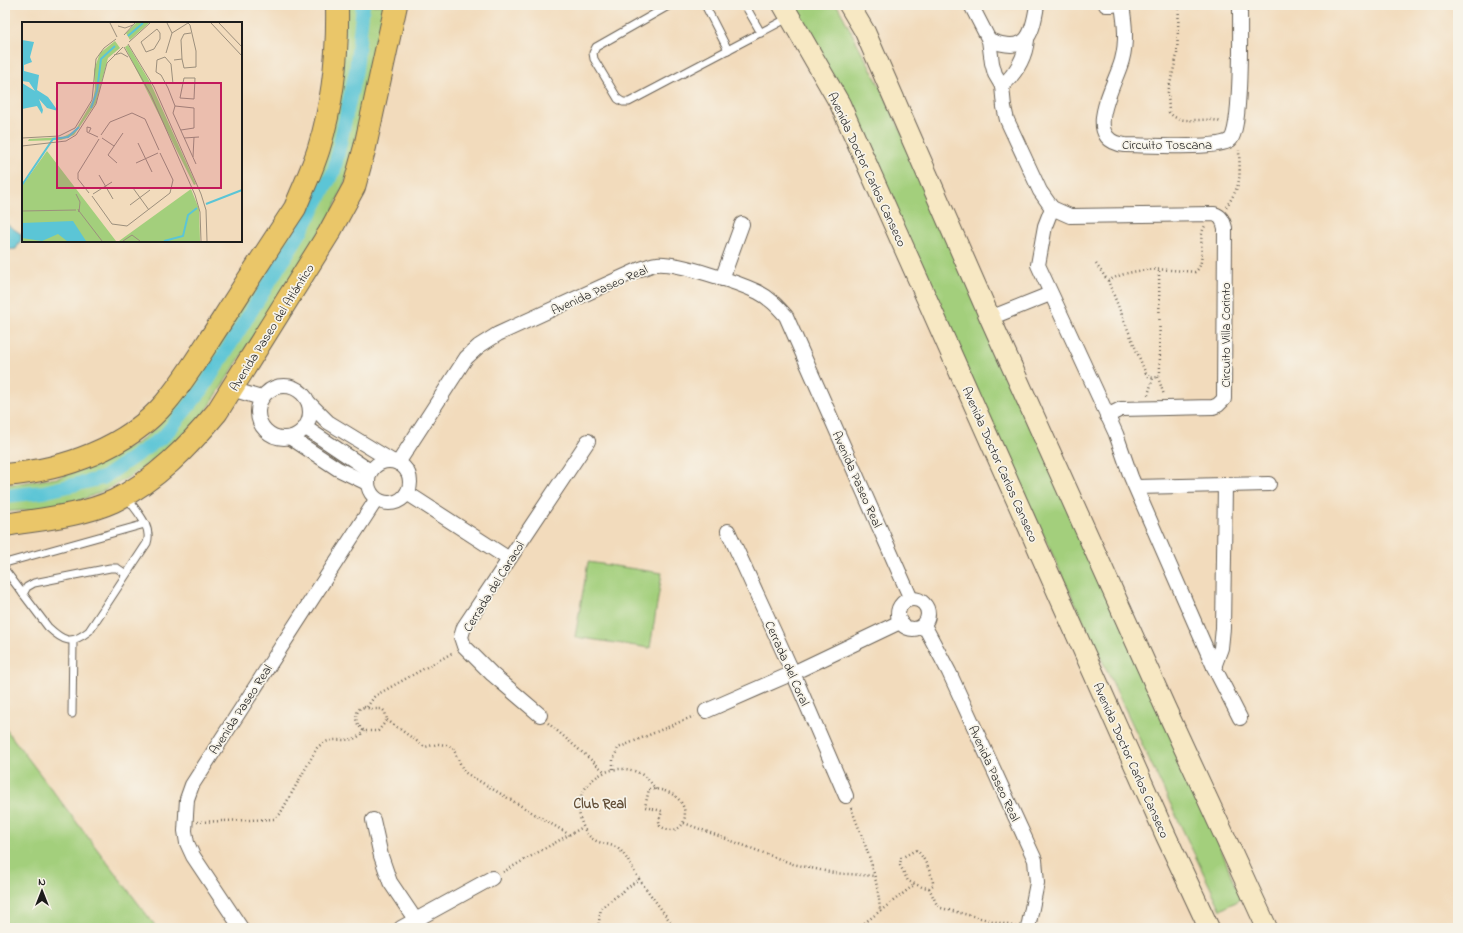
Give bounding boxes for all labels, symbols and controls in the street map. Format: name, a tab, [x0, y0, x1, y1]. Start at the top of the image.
inset map	[22, 22, 242, 242]
street label: Avenida Doctor Carlos Canseco	[822, 89, 911, 250]
street label: Circuito Toscana	[1122, 136, 1212, 155]
street label: Avenida Paseo del Atlántico	[225, 260, 319, 395]
street label: Avenida Paseo Real	[548, 261, 651, 320]
street label: Circuito Villa Corinto	[1217, 282, 1236, 387]
street label: Avenida Doctor Carlos Canseco	[957, 384, 1043, 546]
street label: Avenida Paseo Real	[827, 428, 886, 531]
street label: Cerrada del Caracol	[459, 538, 530, 636]
street label: Cerrada del Coral	[759, 618, 814, 709]
street label: Avenida Paseo Real	[205, 661, 278, 759]
street label: Avenida Doctor Carlos Canseco	[1088, 680, 1174, 842]
street label: Avenida Paseo Real	[963, 722, 1024, 825]
district label: Club Real	[574, 794, 627, 815]
north arrow	[22, 871, 62, 911]
text: N	[38, 874, 46, 890]

